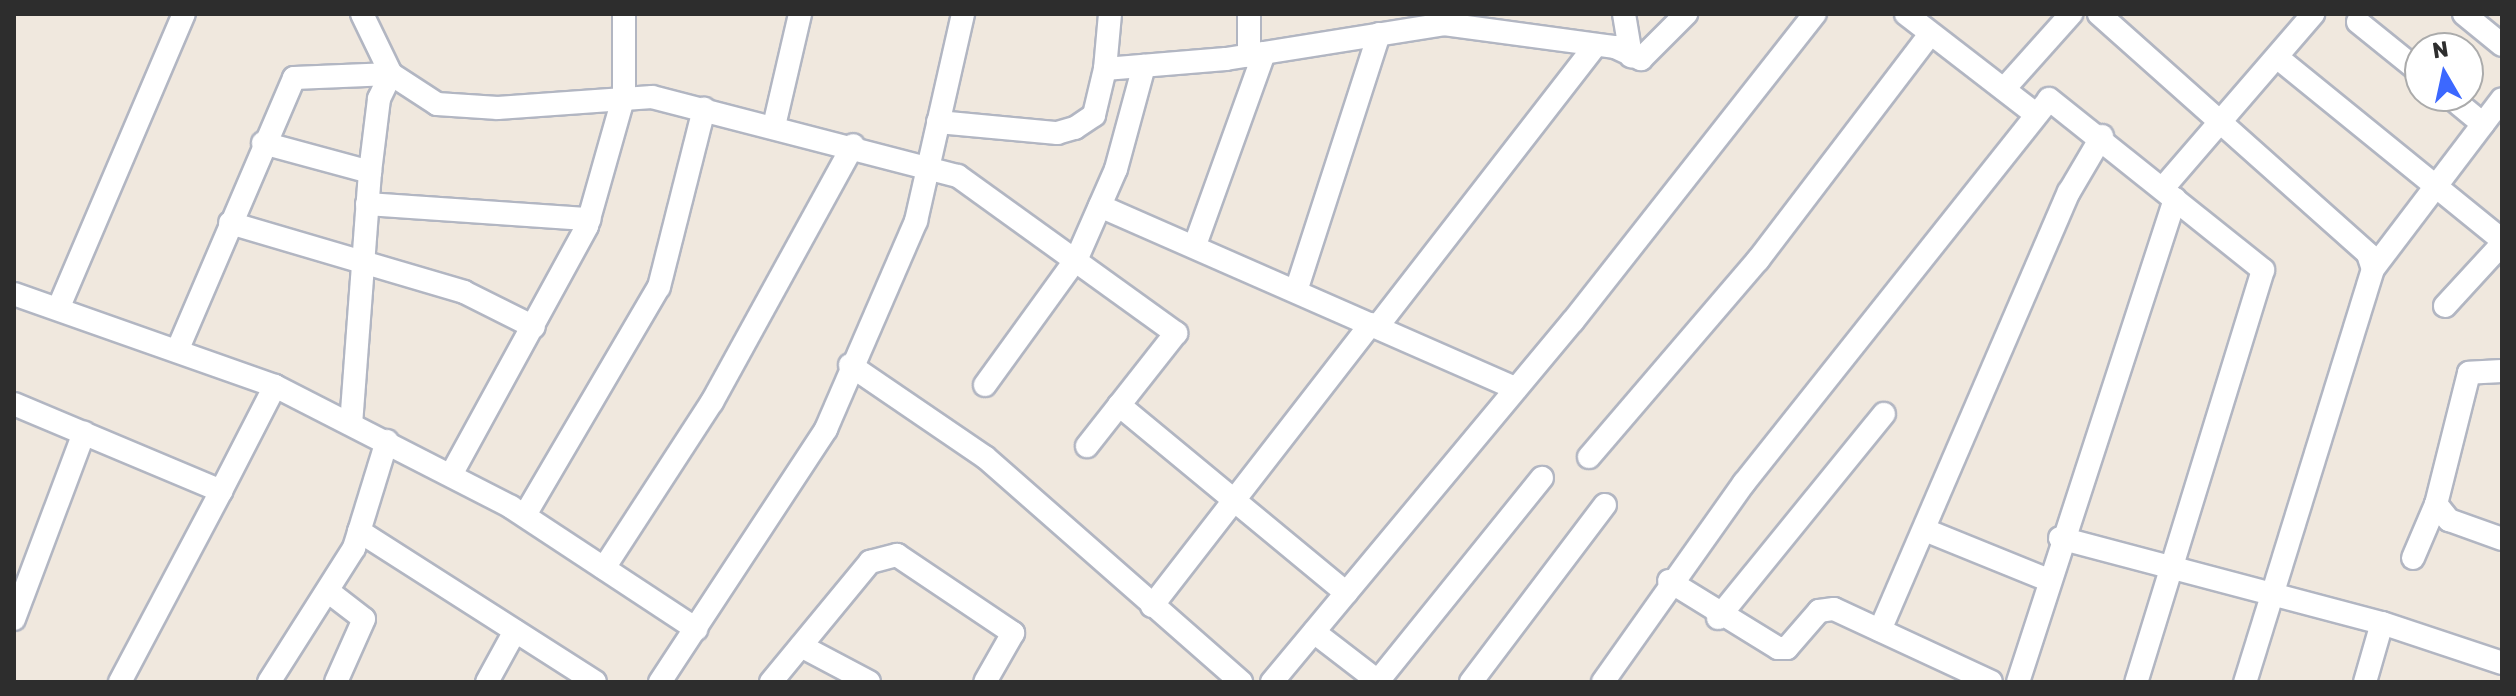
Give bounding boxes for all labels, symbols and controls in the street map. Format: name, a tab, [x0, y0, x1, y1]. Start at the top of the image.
north arrow	[2404, 32, 2484, 112]
text: N	[2431, 35, 2450, 64]

